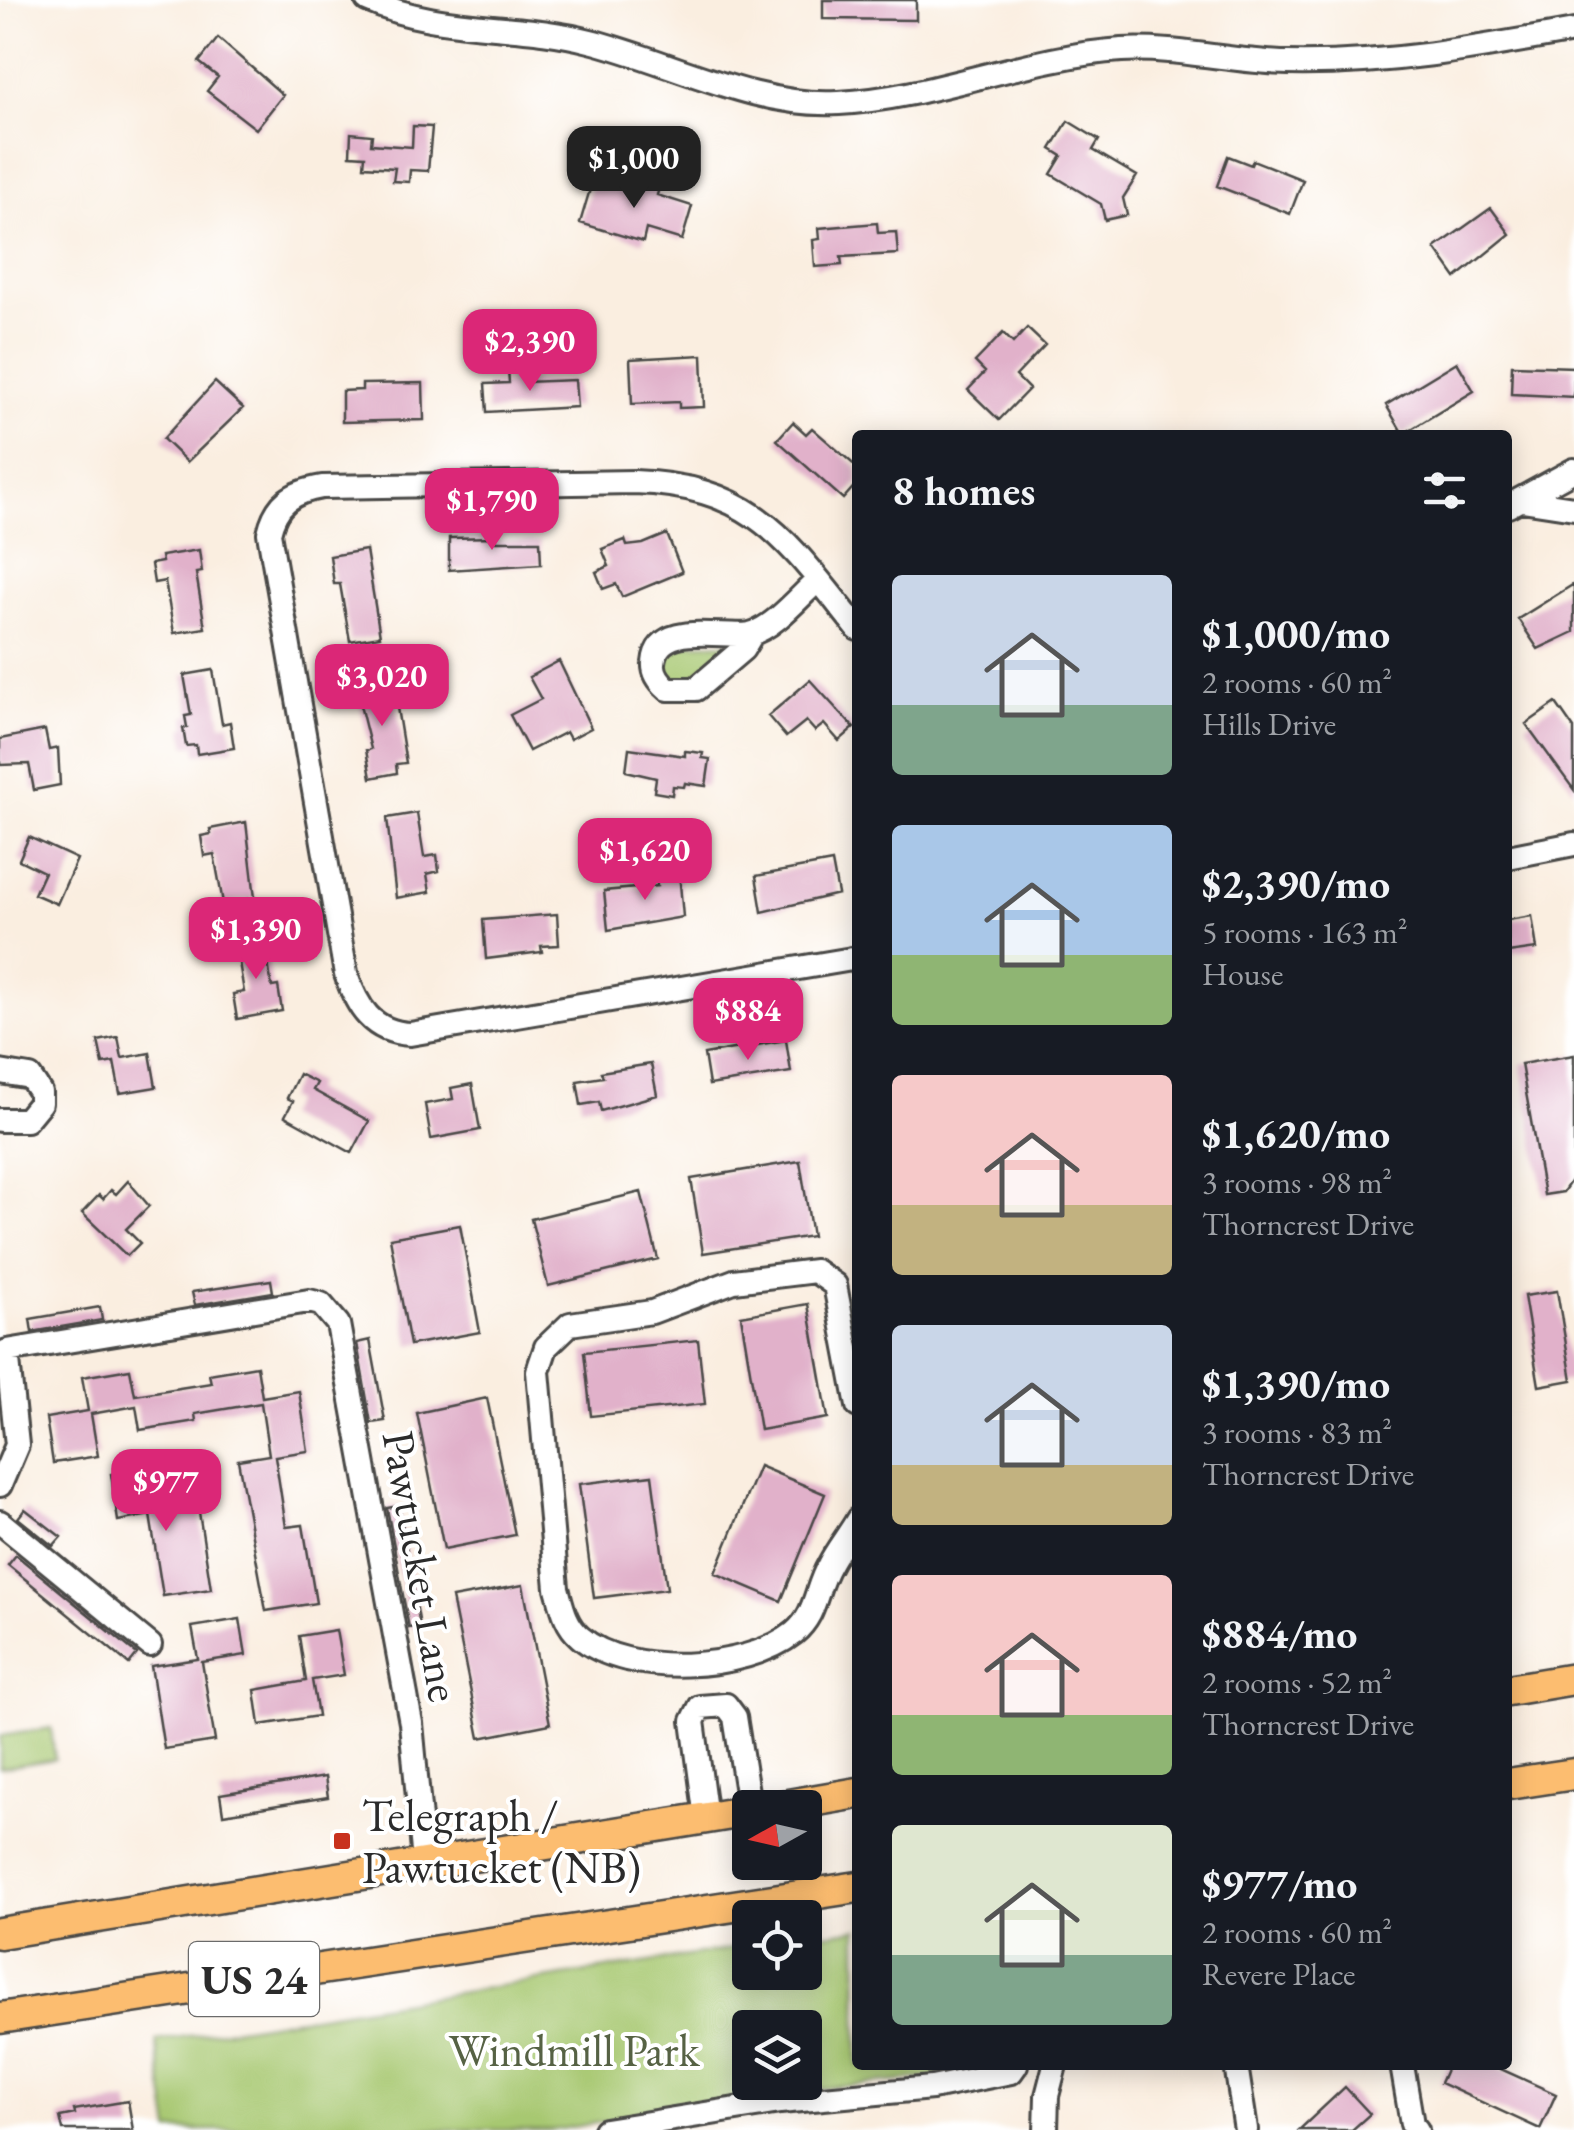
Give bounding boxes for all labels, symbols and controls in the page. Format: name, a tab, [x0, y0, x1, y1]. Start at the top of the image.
pin: $1,000	[553, 126, 715, 211]
text: $1,000	[589, 137, 679, 179]
pin: $2,390	[449, 309, 611, 394]
text: $2,390	[485, 320, 575, 362]
text: 8 homes	[892, 463, 1035, 518]
icon: filters	[1417, 463, 1472, 518]
pin: $1,790	[411, 468, 573, 553]
text: $1,790	[447, 479, 537, 521]
text: $1,000/mo	[1202, 606, 1390, 661]
icon: home	[972, 615, 1092, 735]
pin: $3,020	[301, 644, 463, 729]
text: $3,020	[337, 655, 427, 697]
text: 2 rooms · 60 m²	[1202, 661, 1392, 703]
text: Hills Drive	[1202, 703, 1336, 745]
pin: $1,620	[564, 818, 726, 903]
text: $1,620	[600, 829, 690, 871]
text: $2,390/mo	[1202, 856, 1390, 911]
icon: home	[972, 865, 1092, 985]
pin: $1,390	[175, 897, 337, 982]
text: $1,390	[211, 908, 301, 950]
text: 5 rooms · 163 m²	[1202, 911, 1408, 953]
text: House	[1202, 953, 1283, 995]
pin: $884	[689, 978, 807, 1063]
text: $884	[715, 989, 781, 1031]
text: $1,620/mo	[1202, 1106, 1390, 1161]
icon: home	[972, 1115, 1092, 1235]
text: 3 rooms · 98 m²	[1202, 1161, 1392, 1203]
text: Thorncrest Drive	[1202, 1203, 1414, 1245]
text: $1,390/mo	[1202, 1356, 1390, 1411]
icon: home	[972, 1365, 1092, 1485]
text: 3 rooms · 83 m²	[1202, 1411, 1392, 1453]
street label: Pawtucket Lane	[370, 1426, 474, 1706]
pin: $977	[107, 1449, 225, 1534]
text: Thorncrest Drive	[1202, 1453, 1414, 1495]
text: $977	[133, 1460, 199, 1502]
text: $884/mo	[1202, 1606, 1358, 1661]
icon: home	[972, 1615, 1092, 1735]
text: 2 rooms · 52 m²	[1202, 1661, 1392, 1703]
text: Thorncrest Drive	[1202, 1703, 1414, 1745]
place label: Telegraph / Pawtucket (NB)	[362, 1786, 641, 1896]
north arrow	[732, 1790, 822, 1880]
map controls	[732, 1790, 822, 2100]
marker: Telegraph / Pawtucket (NB)	[331, 1830, 353, 1852]
text: $977/mo	[1202, 1856, 1358, 1911]
icon: home	[972, 1865, 1092, 1985]
button: locate	[732, 1900, 822, 1990]
text: 2 rooms · 60 m²	[1202, 1911, 1392, 1953]
road number: US 24	[189, 1942, 319, 2016]
text: Revere Place	[1202, 1953, 1356, 1995]
button: layers	[732, 2010, 822, 2100]
park label: Windmill Park	[448, 2021, 700, 2079]

